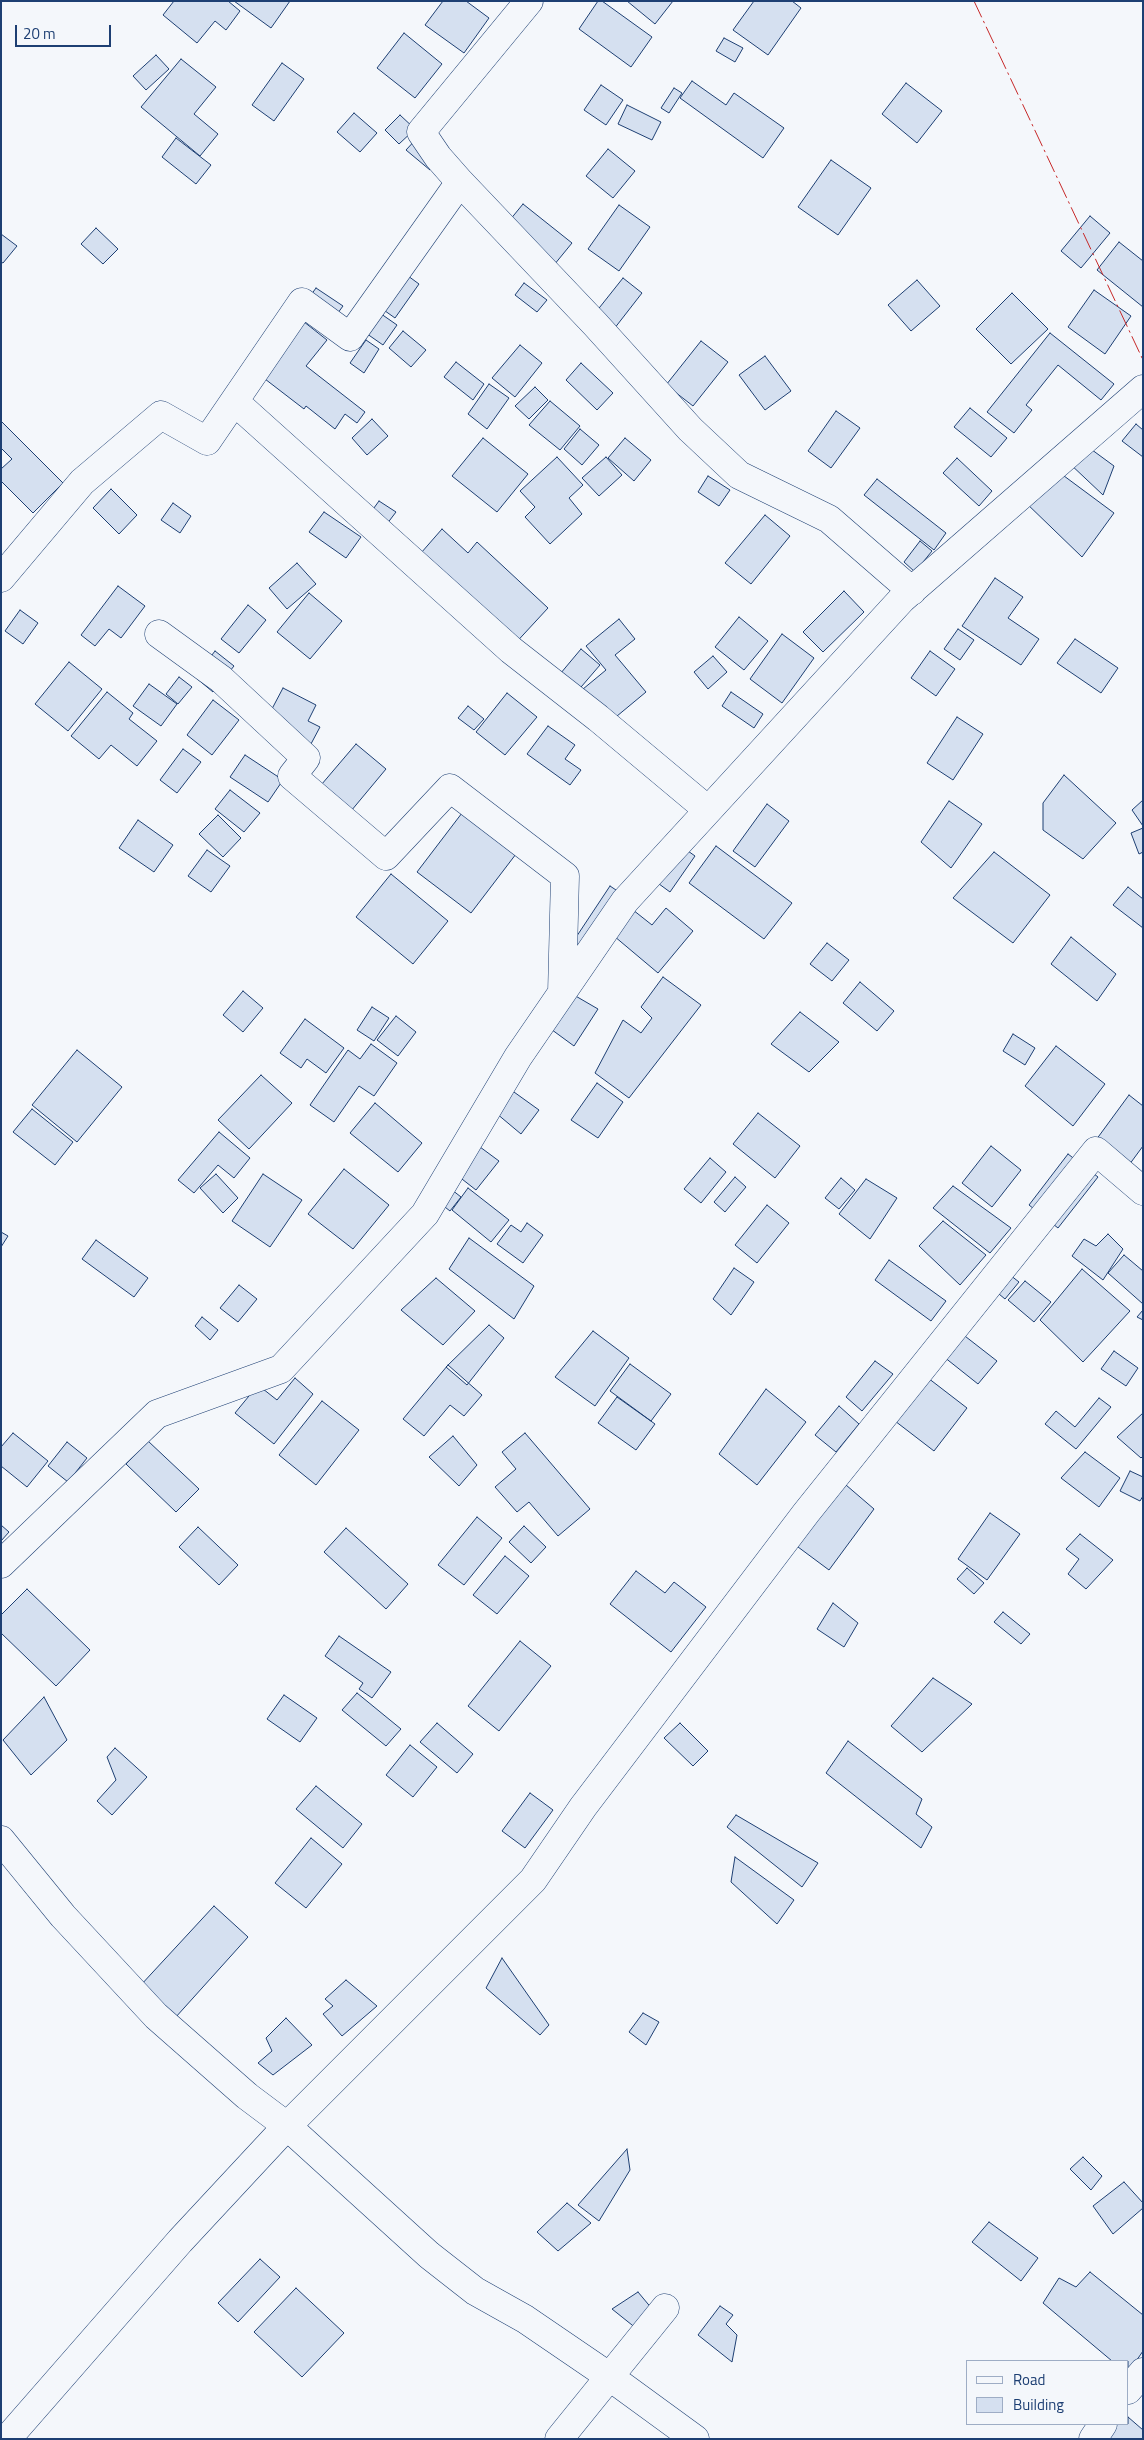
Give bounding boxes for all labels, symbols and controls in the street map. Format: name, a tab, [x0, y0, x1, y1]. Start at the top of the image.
scale bar	[18, 15, 114, 47]
text: 20 m	[23, 22, 56, 45]
legend	[966, 2360, 1129, 2425]
text: Road	[1013, 2368, 1045, 2391]
text: Building	[1013, 2393, 1064, 2416]

